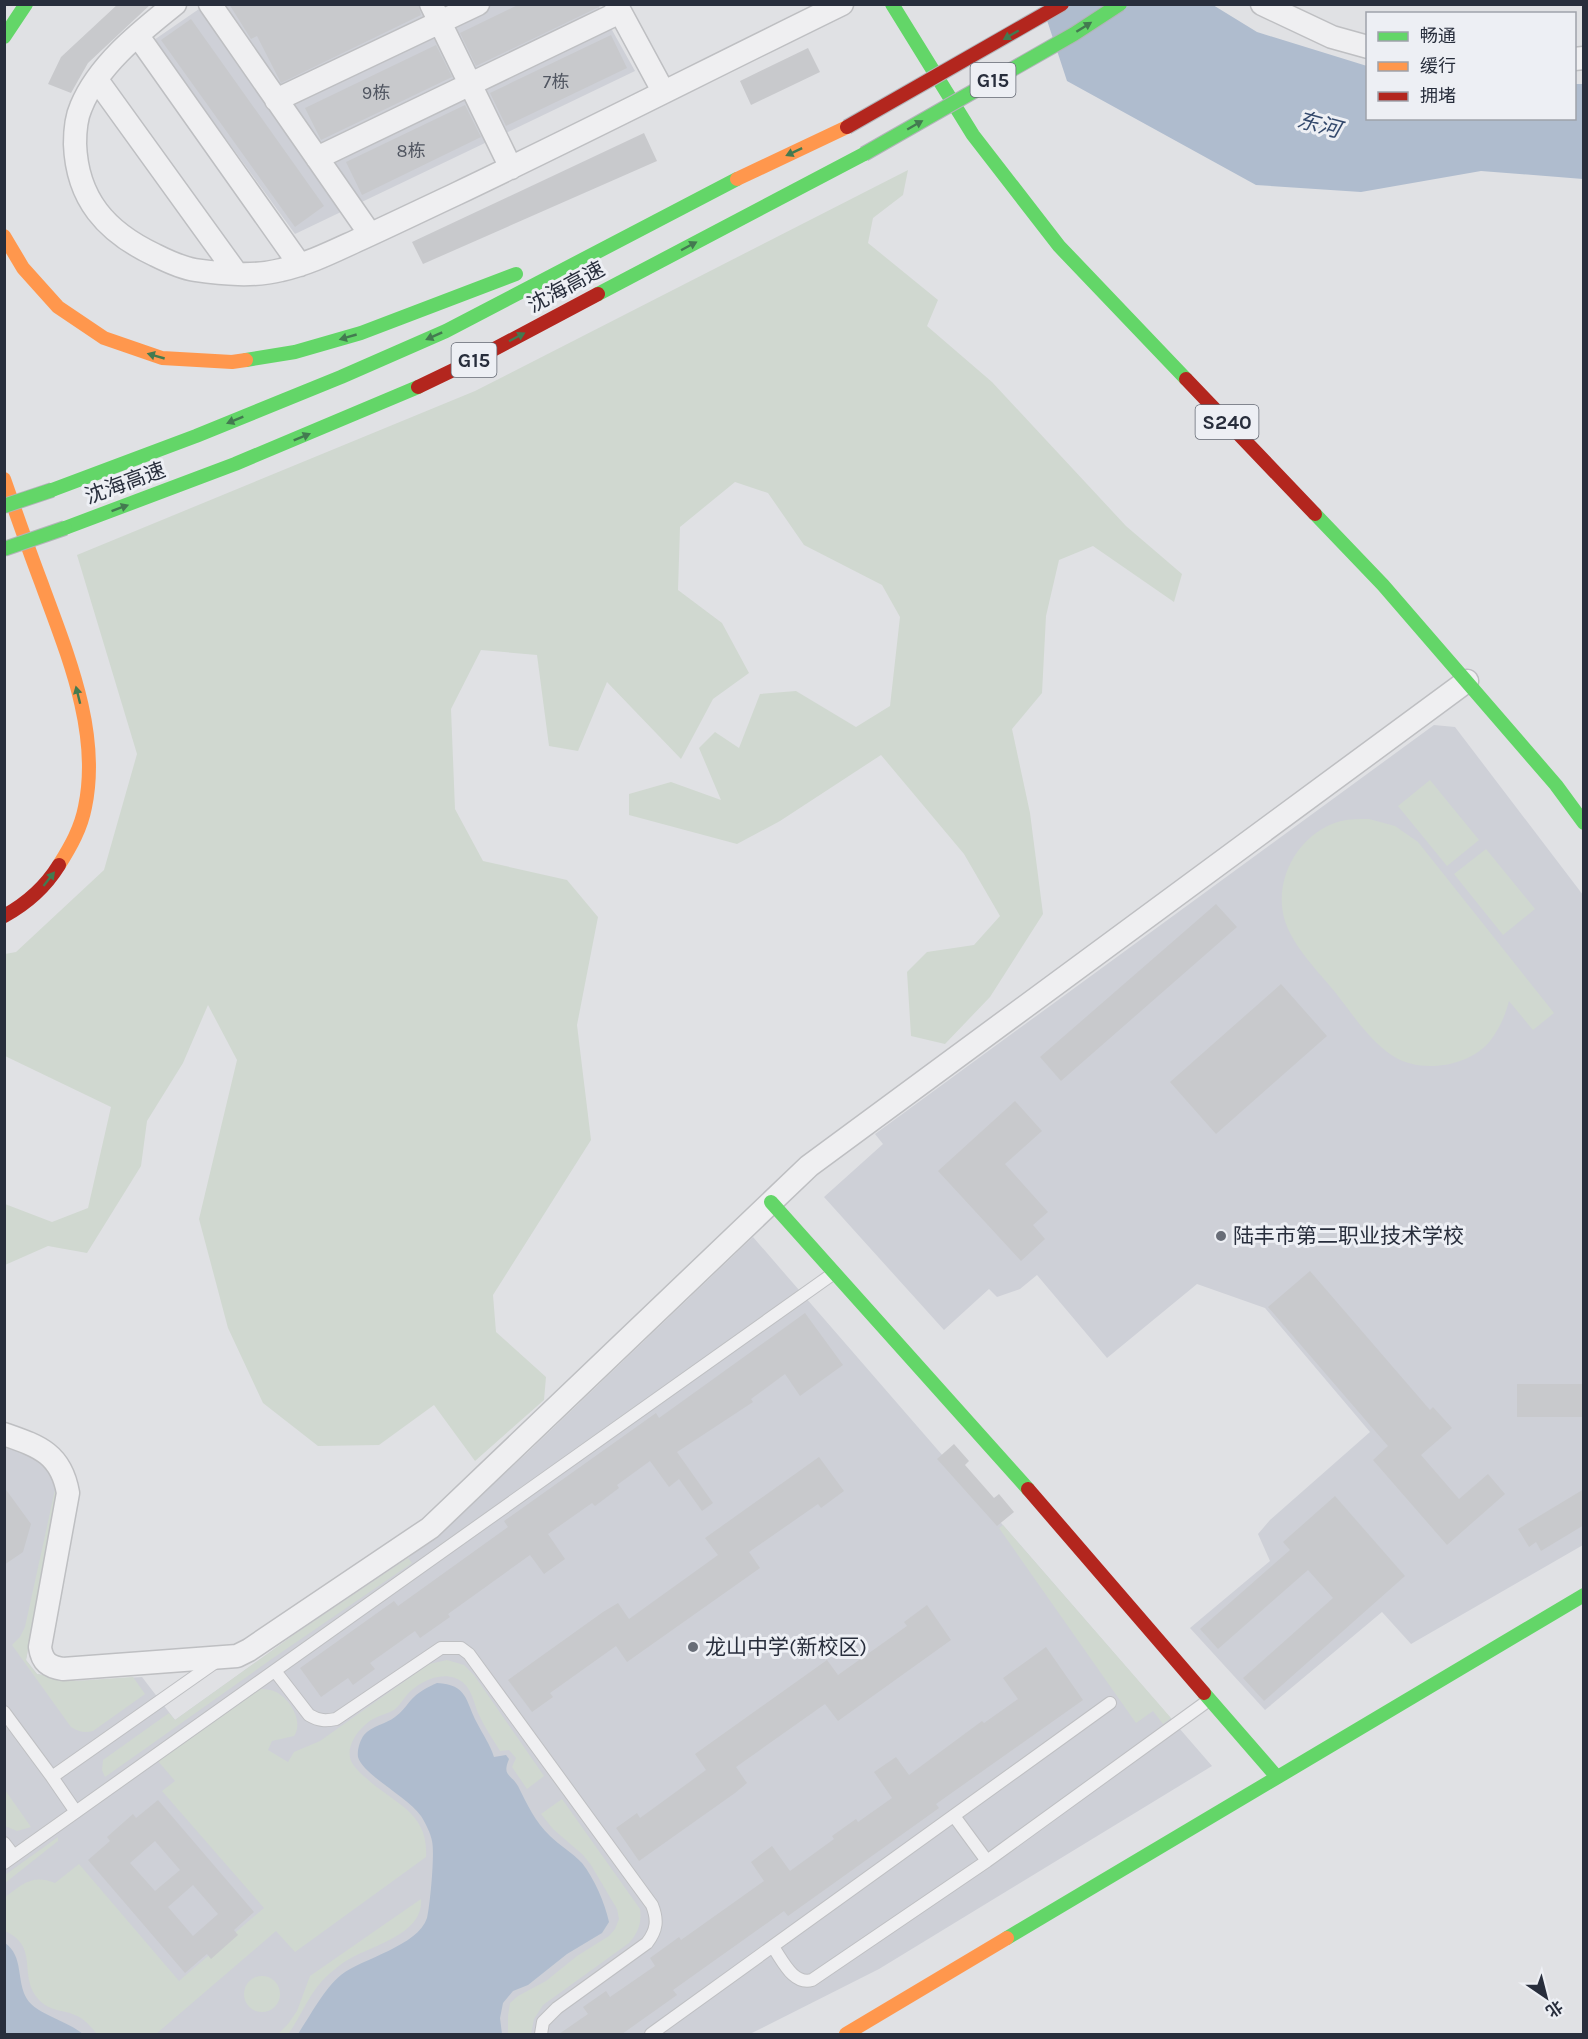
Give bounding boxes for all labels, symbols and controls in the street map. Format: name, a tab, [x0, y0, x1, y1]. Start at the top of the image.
legend	[1366, 12, 1576, 120]
one-way arrow	[1076, 22, 1092, 33]
text: 畅通	[1420, 25, 1456, 47]
one-way arrow	[1003, 29, 1020, 39]
text: 缓行	[1420, 55, 1456, 77]
road number: G15	[970, 63, 1016, 97]
house number: 7栋	[543, 71, 569, 93]
house number: 9栋	[362, 82, 390, 104]
text: 拥堵	[1420, 85, 1456, 107]
water label: 东河	[1294, 107, 1347, 144]
one-way arrow	[907, 120, 924, 130]
house number: 8栋	[396, 140, 426, 162]
one-way arrow	[786, 148, 803, 157]
one-way arrow	[681, 241, 698, 251]
street label: 沈海高速	[523, 257, 609, 317]
one-way arrow	[424, 331, 442, 341]
one-way arrow	[508, 332, 525, 342]
one-way arrow	[339, 333, 357, 342]
road number: G15	[452, 343, 496, 377]
one-way arrow	[147, 351, 165, 360]
road number: S240	[1196, 405, 1258, 439]
one-way arrow	[225, 415, 243, 425]
one-way arrow	[293, 432, 311, 442]
street label: 沈海高速	[81, 457, 169, 509]
one-way arrow	[111, 502, 129, 512]
one-way arrow	[73, 686, 83, 704]
one-way arrow	[43, 872, 55, 887]
place label: 陆丰市第二职业技术学校	[1233, 1224, 1464, 1248]
marker: 陆丰市第二职业技术学校	[1214, 1229, 1228, 1243]
place label: 龙山中学(新校区)	[705, 1635, 867, 1659]
marker: 龙山中学(新校区)	[686, 1640, 700, 1654]
north arrow	[1516, 1967, 1576, 2027]
text: 北	[1542, 1997, 1566, 2021]

